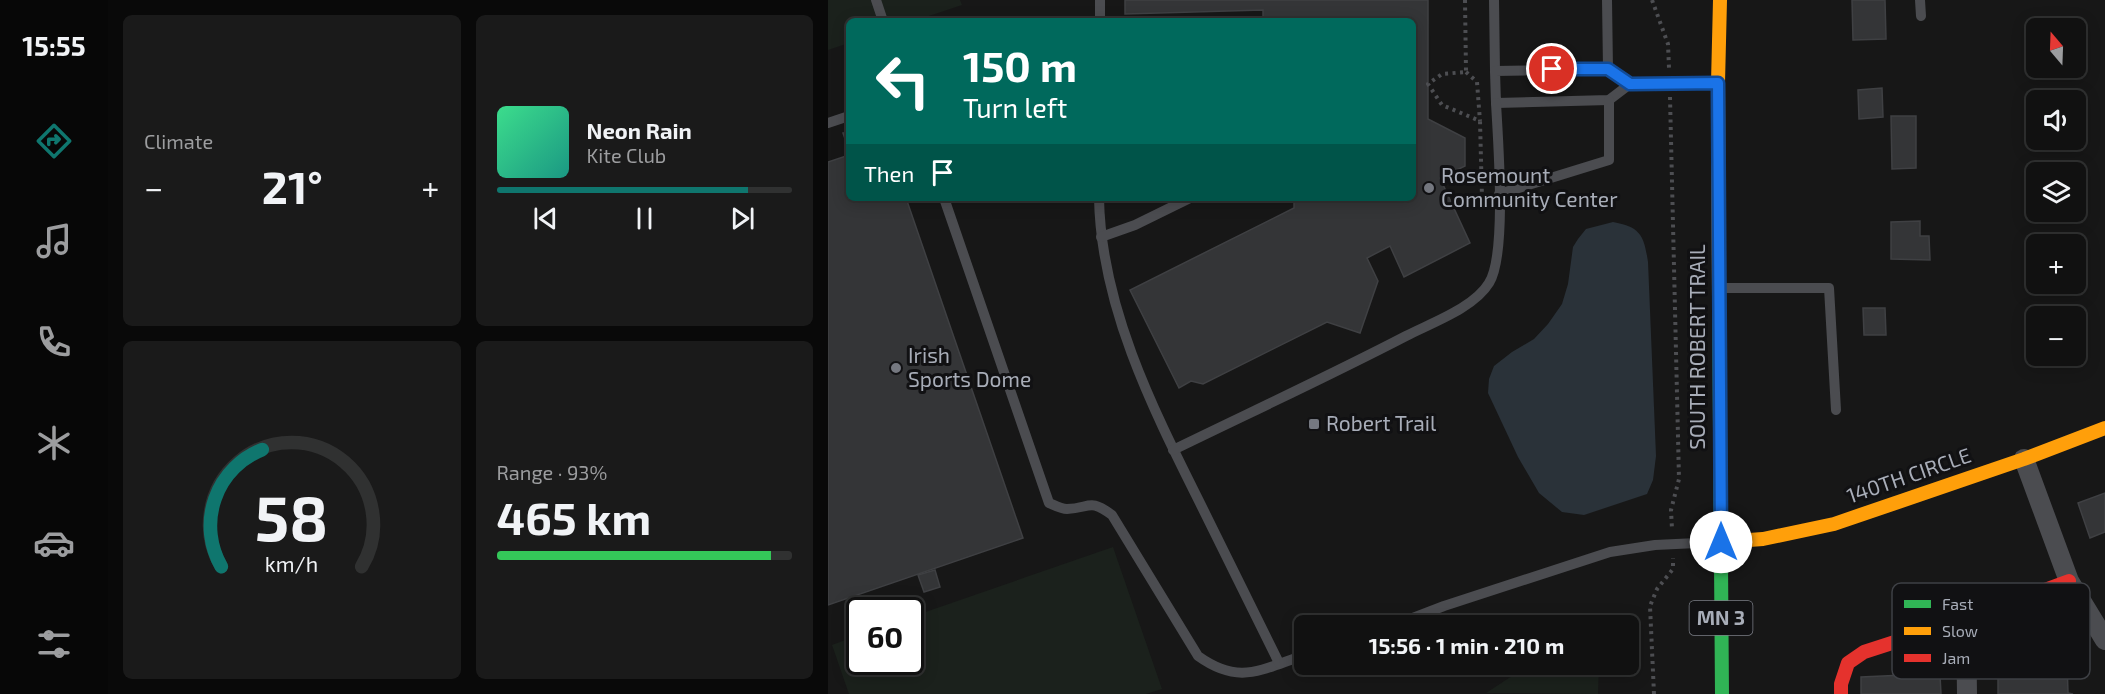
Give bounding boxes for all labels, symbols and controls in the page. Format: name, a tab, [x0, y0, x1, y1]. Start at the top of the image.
north arrow	[2026, 18, 2086, 78]
map controls	[2026, 18, 2086, 366]
text: 15:55	[22, 29, 86, 61]
text: 150 m	[963, 40, 1077, 90]
icon: left	[864, 42, 942, 120]
pin	[1526, 43, 1577, 94]
icon: arrive	[1535, 52, 1568, 85]
button: sound	[2026, 90, 2086, 150]
text: Turn left	[963, 91, 1067, 123]
text: Neon Rain	[587, 117, 692, 143]
icon: directions	[33, 120, 75, 162]
text: Climate	[144, 129, 213, 153]
text: Kite Club	[587, 143, 666, 167]
icon: arrive	[926, 156, 959, 189]
text: 21°	[262, 159, 323, 213]
text: Then	[864, 160, 914, 186]
place label: Rosemount Community Center	[1441, 162, 1618, 211]
button: layers	[2026, 162, 2086, 222]
text: −	[144, 167, 163, 207]
text: +	[421, 167, 439, 207]
marker: Rosemount Community Center	[1422, 181, 1436, 195]
icon: previous	[529, 202, 562, 235]
icon: pause	[628, 202, 661, 235]
icon: next	[726, 202, 759, 235]
icon: music	[33, 220, 75, 262]
button: +	[2026, 234, 2086, 294]
street label: SOUTH ROBERT TRAIL	[1684, 244, 1709, 450]
button: −	[2026, 306, 2086, 366]
icon: phone	[33, 321, 75, 363]
place label: Irish Sports Dome	[908, 342, 1031, 391]
marker: Irish Sports Dome	[889, 361, 903, 375]
place label: Robert Trail	[1326, 410, 1437, 435]
marker: Robert Trail	[1307, 417, 1321, 431]
icon: climate	[33, 422, 75, 464]
street label: 140TH CIRCLE	[1843, 442, 1974, 508]
text: Range · 93%	[497, 460, 607, 484]
text: 58	[255, 479, 328, 554]
text: 465 km	[497, 490, 651, 544]
position arrow	[1689, 510, 1753, 574]
icon: car	[33, 522, 75, 564]
text: km/h	[265, 551, 318, 576]
legend	[1892, 583, 2090, 679]
text: Fast	[1942, 594, 1973, 613]
speed limit sign: 60	[846, 597, 924, 675]
road number: MN 3	[1690, 601, 1752, 635]
text: Slow	[1942, 621, 1978, 640]
icon: filters	[33, 623, 75, 665]
text: 15:56 · 1 min · 210 m	[1369, 632, 1564, 658]
text: Jam	[1942, 648, 1970, 667]

